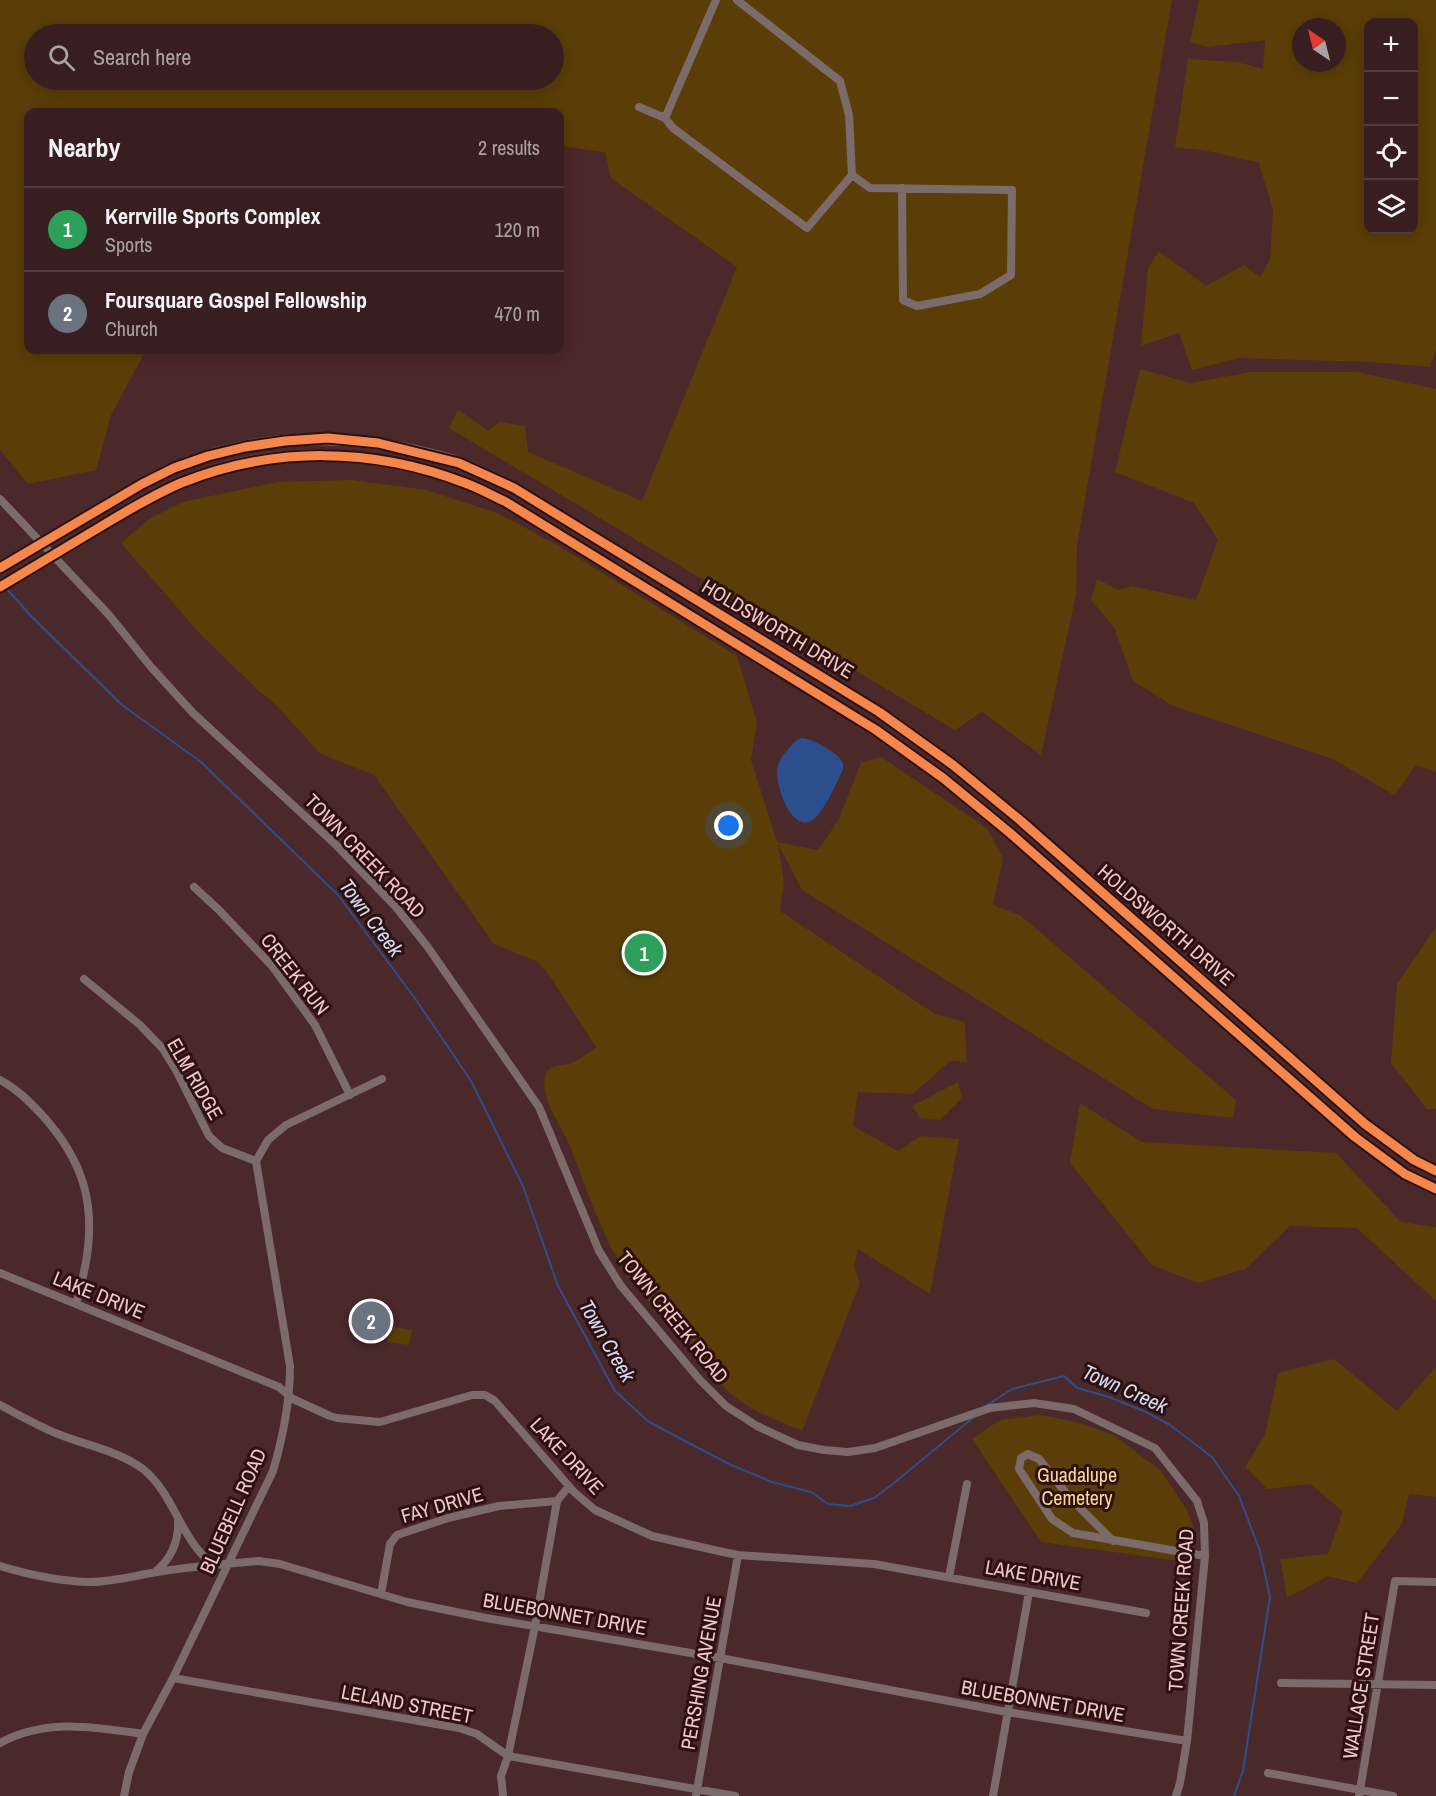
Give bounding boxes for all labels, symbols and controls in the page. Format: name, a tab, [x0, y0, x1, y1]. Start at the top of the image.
north arrow	[1292, 18, 1346, 72]
map controls	[1364, 18, 1418, 234]
button: +	[1364, 18, 1418, 72]
search box	[24, 24, 564, 90]
icon: search	[45, 41, 78, 74]
text: Search here	[93, 42, 191, 72]
button: −	[1364, 72, 1418, 126]
button: locate	[1364, 126, 1418, 180]
text: Nearby	[48, 130, 120, 165]
text: 2 results	[478, 134, 540, 161]
button: layers	[1364, 180, 1418, 234]
text: Kerrville Sports Complex	[105, 201, 321, 231]
text: 1	[63, 216, 72, 243]
text: 120 m	[494, 216, 540, 243]
text: Sports	[105, 231, 152, 258]
text: Foursquare Gospel Fellowship	[105, 285, 367, 315]
text: 2	[63, 300, 72, 327]
text: 470 m	[494, 300, 540, 327]
text: Church	[105, 315, 158, 342]
street label: HOLDSWORTH DRIVE	[697, 572, 859, 685]
street label: TOWN CREEK ROAD	[299, 788, 432, 924]
your location	[714, 811, 743, 840]
street label: HOLDSWORTH DRIVE	[1092, 858, 1240, 992]
water label: Town Creek	[333, 873, 411, 964]
street label: CREEK RUN	[255, 927, 336, 1020]
pin: 1	[624, 930, 664, 976]
street label: ELM RIDGE	[161, 1033, 230, 1125]
street label: TOWN CREEK ROAD	[612, 1245, 735, 1388]
street label: LAKE DRIVE	[49, 1264, 149, 1325]
water label: Town Creek	[572, 1294, 643, 1388]
pin: 2	[352, 1298, 391, 1344]
water label: Town Creek	[1078, 1357, 1174, 1421]
street label: LAKE DRIVE	[525, 1411, 610, 1500]
street label: BLUEBELL ROAD	[193, 1444, 272, 1578]
park label: Guadalupe Cemetery	[1037, 1461, 1117, 1511]
street label: FAY DRIVE	[398, 1480, 486, 1529]
street label: TOWN CREEK ROAD	[1161, 1528, 1200, 1692]
street label: LAKE DRIVE	[983, 1553, 1083, 1596]
street label: BLUEBONNET DRIVE	[481, 1586, 649, 1641]
street label: PERSHING AVENUE	[674, 1594, 727, 1752]
street label: WALLACE STREET	[1336, 1611, 1385, 1761]
street label: BLUEBONNET DRIVE	[959, 1673, 1127, 1728]
street label: LELAND STREET	[339, 1678, 475, 1729]

